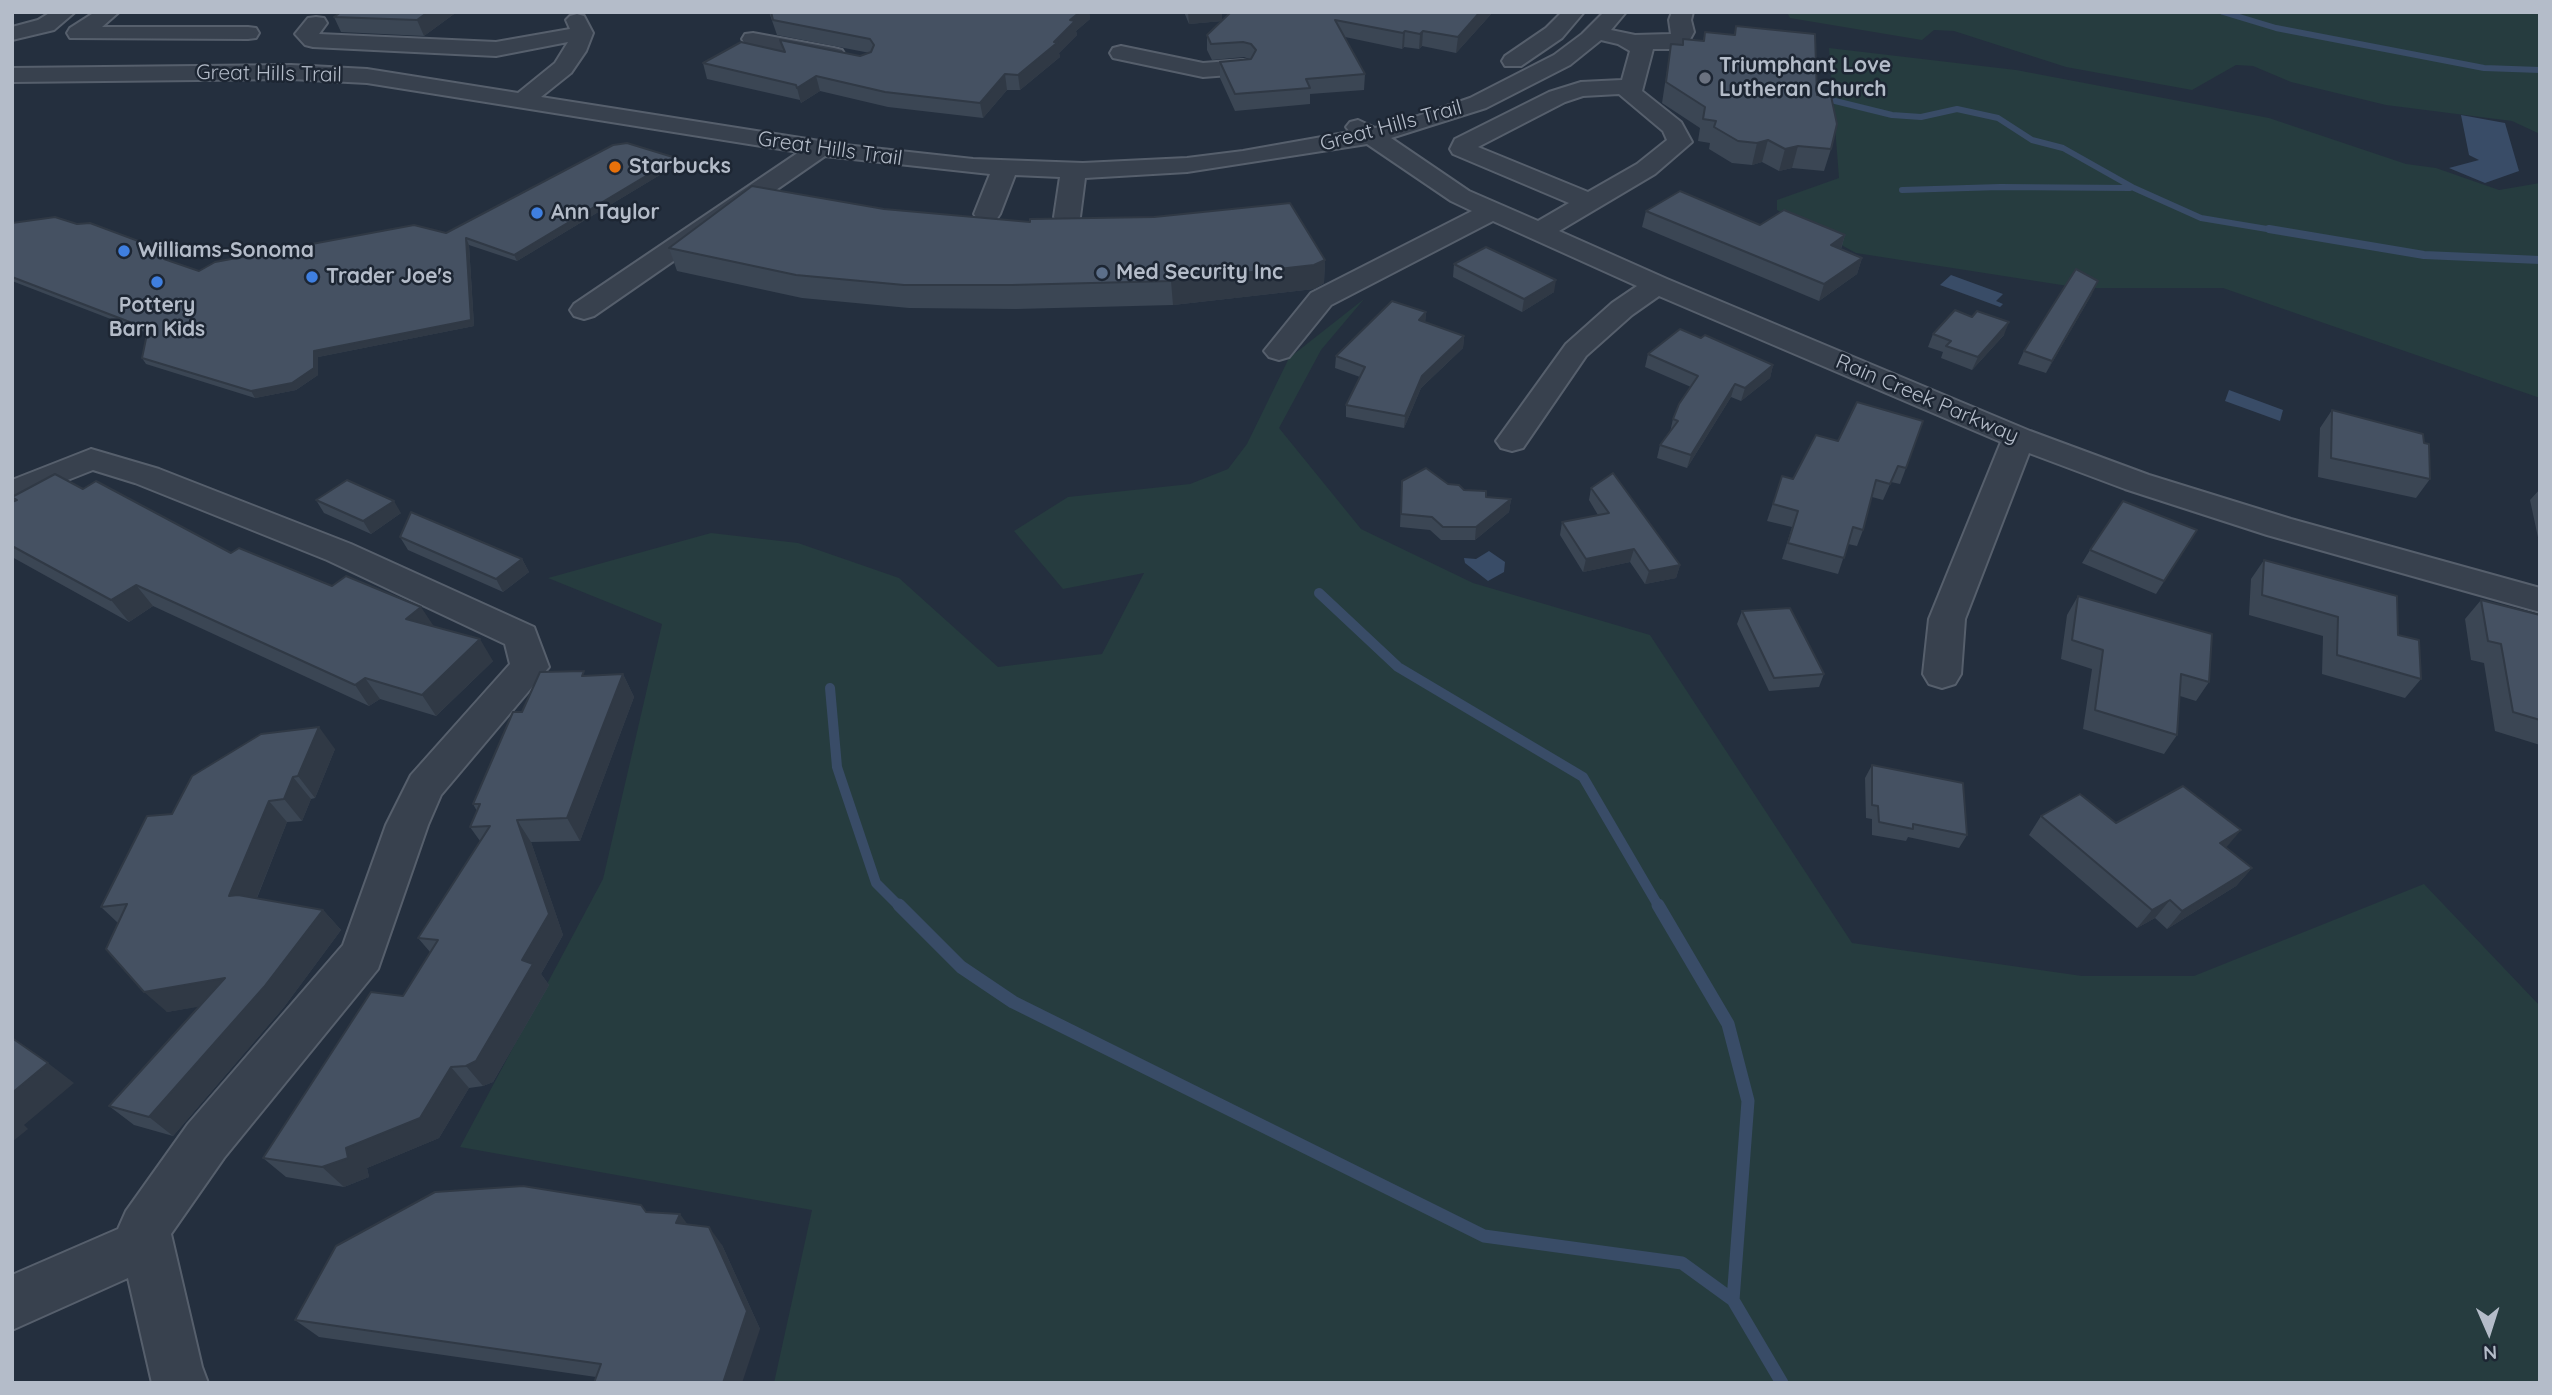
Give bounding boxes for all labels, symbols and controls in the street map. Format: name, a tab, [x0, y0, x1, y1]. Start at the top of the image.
place label: Triumphant Love Lutheran Church	[1719, 53, 1891, 103]
street label: Great Hills Trail	[196, 60, 342, 88]
marker: Triumphant Love Lutheran Church	[1697, 70, 1713, 86]
street label: Great Hills Trail	[1317, 95, 1465, 157]
street label: Great Hills Trail	[756, 126, 904, 172]
place label: Starbucks	[629, 154, 731, 180]
marker: Starbucks	[607, 159, 623, 175]
place label: Ann Taylor	[551, 200, 660, 226]
marker: Ann Taylor	[529, 205, 545, 221]
place label: Williams-Sonoma	[138, 238, 314, 264]
marker: Williams-Sonoma	[116, 243, 132, 259]
place label: Med Security Inc	[1116, 260, 1283, 286]
place label: Trader Joe's	[326, 264, 452, 290]
marker: Med Security Inc	[1094, 265, 1110, 281]
marker: Trader Joe's	[304, 269, 320, 285]
marker: Pottery Barn Kids	[149, 274, 165, 290]
place label: Pottery Barn Kids	[109, 293, 205, 343]
street label: Rain Creek Parkway	[1832, 349, 2022, 449]
north arrow	[2454, 1297, 2524, 1367]
text: N	[2482, 1341, 2498, 1365]

